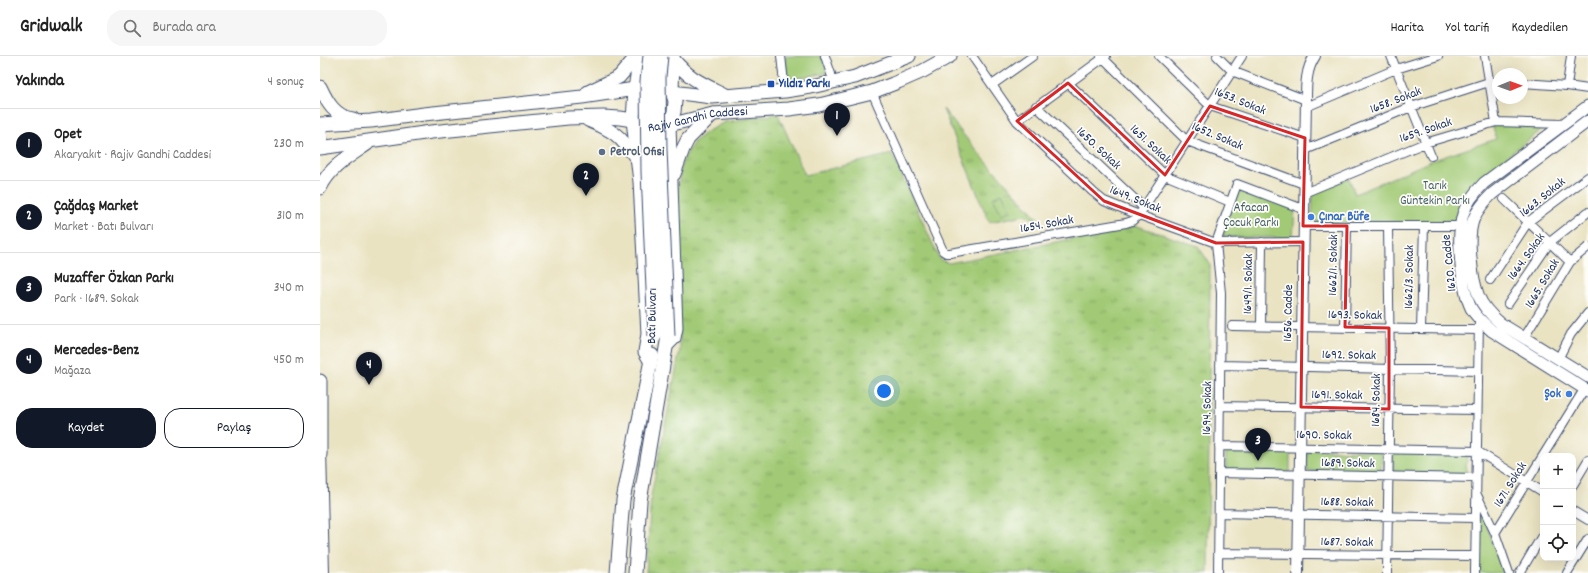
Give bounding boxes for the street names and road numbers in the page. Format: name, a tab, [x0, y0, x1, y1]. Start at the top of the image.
street label: 1658. Sokak	[1367, 82, 1425, 120]
street label: 1653. Sokak	[1211, 83, 1269, 121]
street label: Rajiv Gandhi Caddesi	[647, 102, 749, 138]
street label: 1659. Sokak	[1397, 113, 1455, 149]
street label: 1652. Sokak	[1188, 118, 1246, 156]
street label: 1651. Sokak	[1125, 120, 1175, 170]
street label: 1650. Sokak	[1071, 123, 1125, 175]
street label: 1663. Sokak	[1516, 173, 1570, 223]
street label: 1649. Sokak	[1106, 181, 1164, 219]
street label: 1654. Sokak	[1019, 211, 1075, 239]
street label: 1664. Sokak	[1503, 229, 1551, 285]
street label: 1620. Cadde	[1438, 233, 1462, 293]
street label: 1662/1. Sokak	[1324, 234, 1344, 296]
street label: 1662/3. Sokak	[1400, 245, 1420, 309]
street label: 1649/1. Sokak	[1239, 254, 1259, 314]
street label: 1665. Sokak	[1521, 256, 1565, 312]
street label: 1656. Cadde	[1279, 284, 1299, 342]
street label: Batı Bulvarı	[643, 288, 663, 344]
street label: 1693. Sokak	[1328, 306, 1382, 326]
street label: 1692. Sokak	[1322, 346, 1376, 366]
street label: 1684. Sokak	[1367, 373, 1387, 427]
street label: 1694. Sokak	[1198, 381, 1218, 435]
street label: 1691. Sokak	[1311, 386, 1363, 406]
street label: 1690. Sokak	[1296, 426, 1352, 446]
street label: 1689. Sokak	[1321, 454, 1375, 474]
street label: 1671. Sokak	[1490, 459, 1532, 511]
street label: 1688. Sokak	[1320, 493, 1374, 513]
street label: 1687. Sokak	[1320, 533, 1374, 553]

